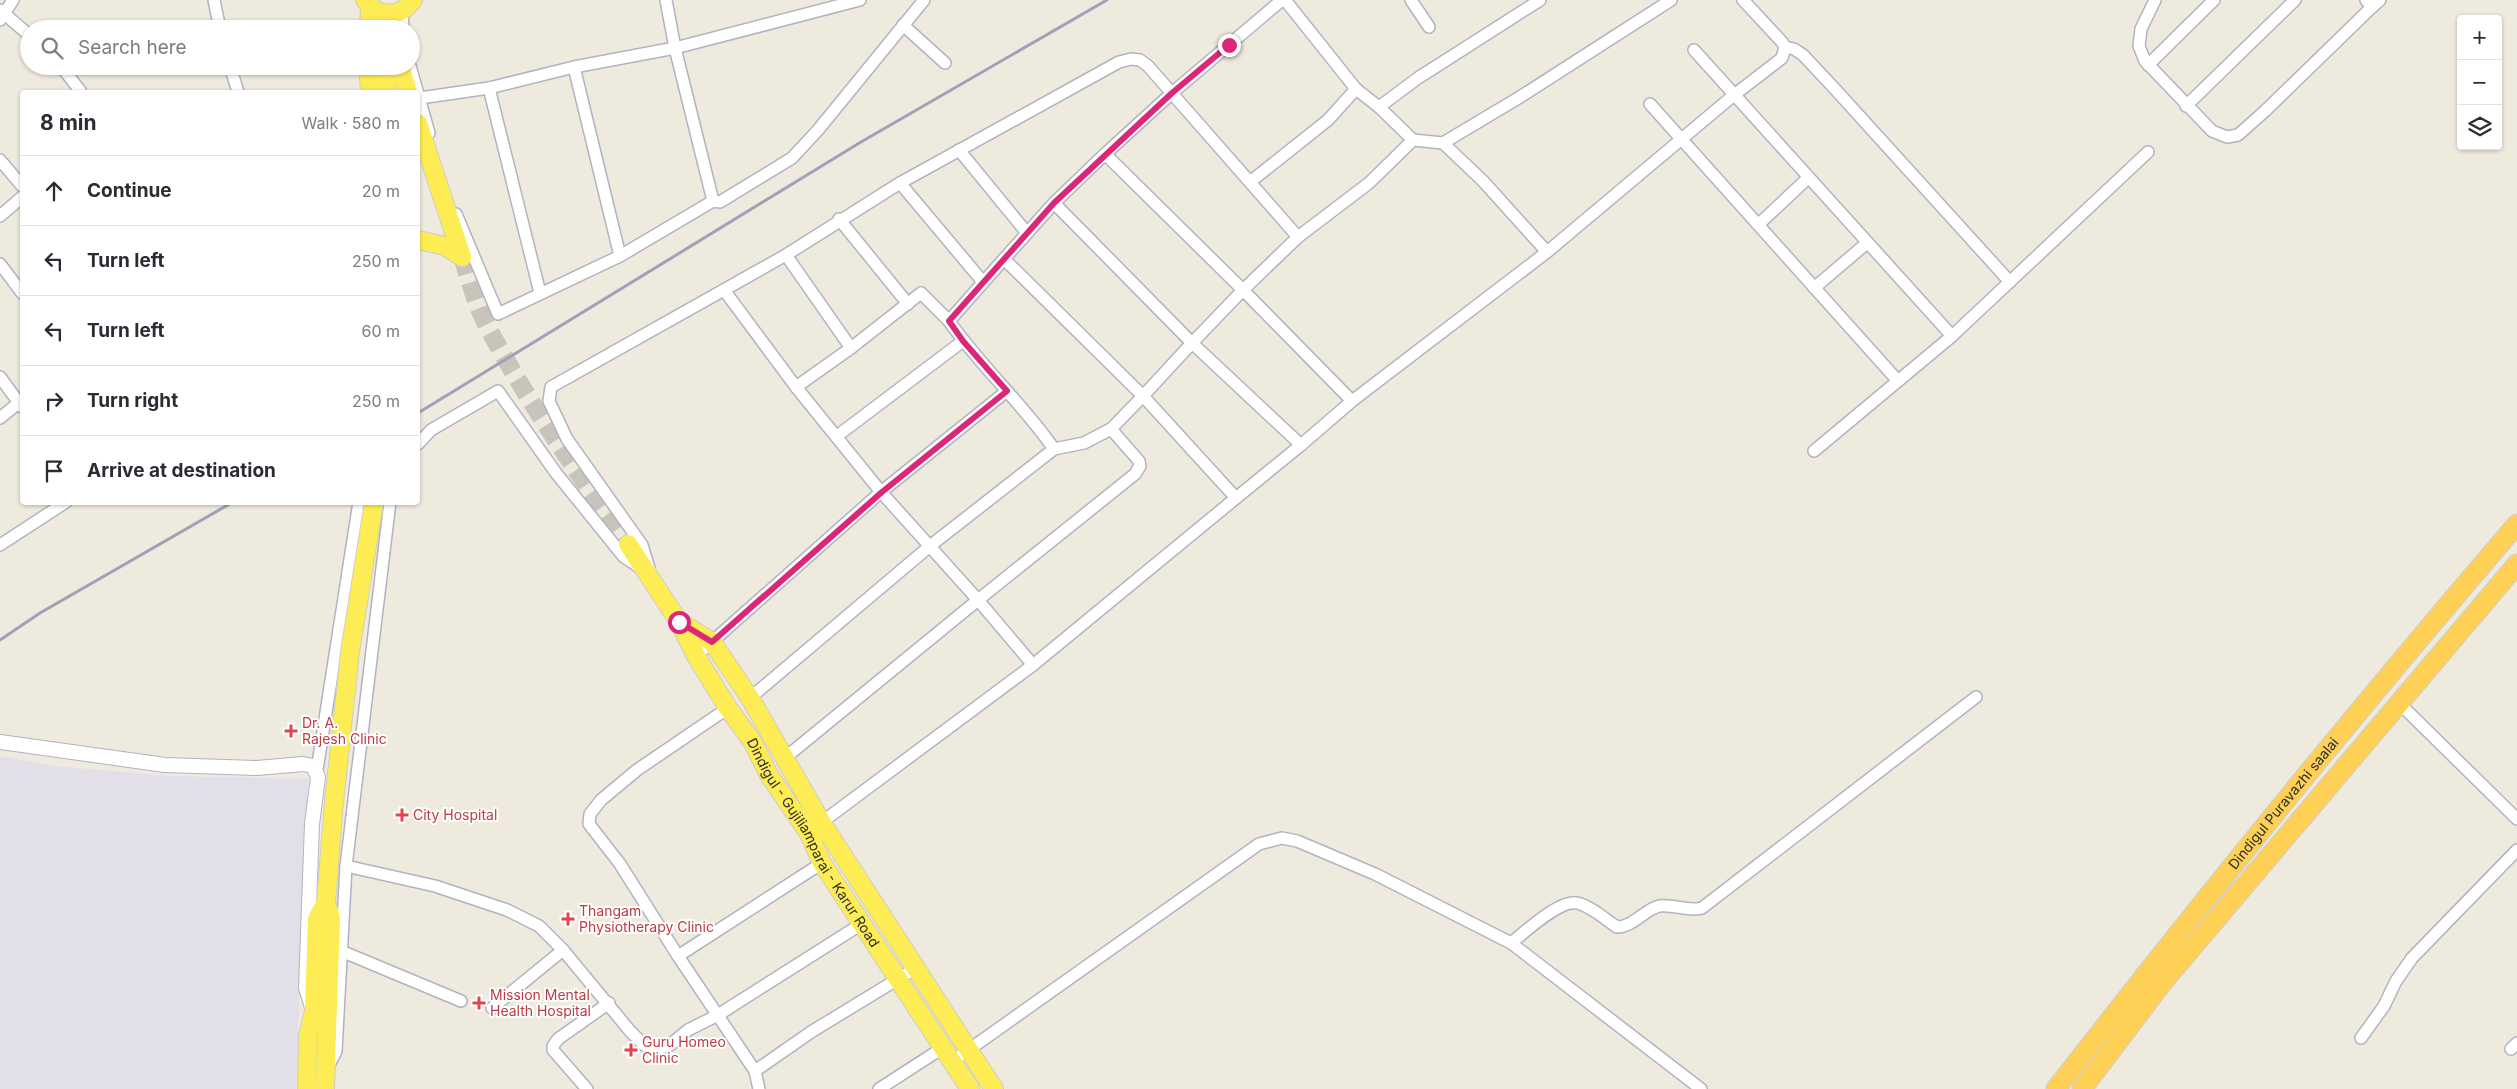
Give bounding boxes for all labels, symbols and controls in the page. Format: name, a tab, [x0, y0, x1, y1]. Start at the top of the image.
map controls	[2457, 15, 2502, 150]
button: +	[2457, 15, 2502, 60]
search box	[20, 20, 420, 75]
icon: search	[38, 34, 66, 62]
route end	[1218, 34, 1241, 57]
text: Search here	[78, 36, 187, 59]
button: −	[2457, 60, 2502, 105]
button: layers	[2457, 105, 2502, 150]
text: 8 min	[40, 110, 97, 135]
text: Walk · 580 m	[302, 113, 400, 133]
icon: ahead	[40, 177, 68, 205]
text: Continue	[87, 179, 172, 202]
text: 20 m	[362, 181, 400, 201]
icon: left	[40, 247, 68, 275]
text: Turn left	[87, 249, 165, 272]
text: 250 m	[352, 251, 400, 271]
icon: left	[40, 317, 68, 345]
text: Turn left	[87, 319, 165, 342]
text: 60 m	[361, 321, 400, 341]
icon: right	[40, 387, 68, 415]
text: Turn right	[87, 389, 178, 412]
text: 250 m	[352, 391, 400, 411]
icon: arrive	[40, 457, 68, 485]
text: Arrive at destination	[87, 459, 276, 482]
route start	[668, 611, 691, 634]
place label: Dr. A. Rajesh Clinic	[302, 714, 387, 747]
marker: Dr. A. Rajesh Clinic	[284, 724, 298, 738]
street label: Dindigul Puravazhi saalai	[2224, 734, 2342, 872]
street label: Dindigul - Gujiliamparai - Karur Road	[744, 735, 884, 950]
place label: City Hospital	[413, 806, 497, 823]
marker: City Hospital	[395, 808, 409, 822]
place label: Thangam Physiotherapy Clinic	[579, 902, 714, 935]
marker: Thangam Physiotherapy Clinic	[561, 912, 575, 926]
place label: Mission Mental Health Hospital	[490, 986, 591, 1019]
marker: Mission Mental Health Hospital	[472, 996, 486, 1010]
place label: Guru Homeo Clinic	[642, 1033, 726, 1066]
marker: Guru Homeo Clinic	[624, 1043, 638, 1057]

